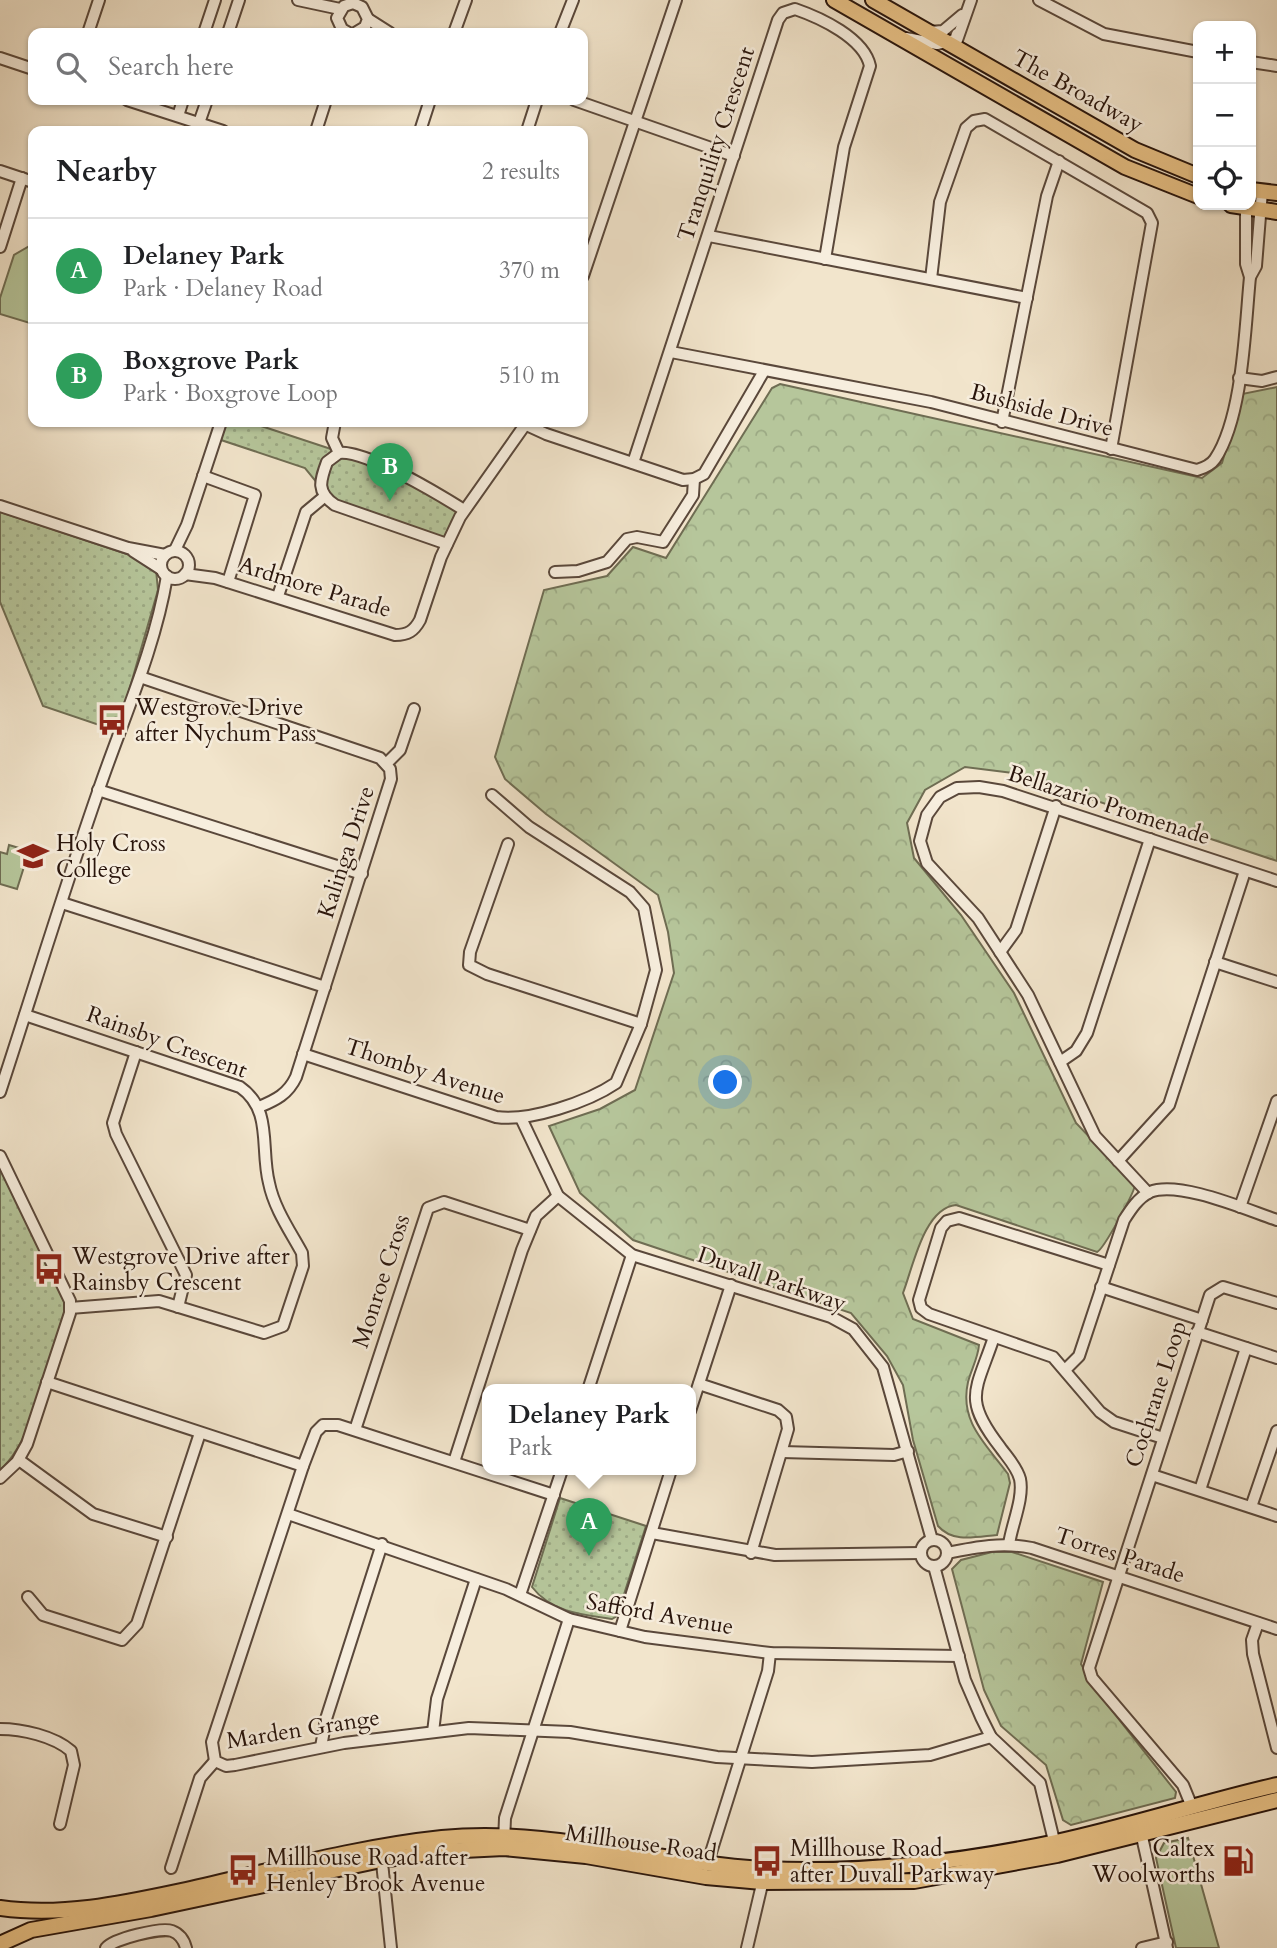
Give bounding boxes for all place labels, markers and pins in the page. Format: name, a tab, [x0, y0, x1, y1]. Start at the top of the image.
pin: B	[367, 443, 413, 501]
place label: Westgrove Drive after Nychum Pass	[134, 692, 316, 749]
bus stop icon: Westgrove Drive after Nychum Pass	[95, 703, 129, 737]
place label: Holy Cross College	[56, 828, 166, 885]
school or university icon: Holy Cross College	[16, 839, 50, 873]
place label: Westgrove Drive after Rainsby Crescent	[71, 1241, 290, 1298]
bus stop icon: Westgrove Drive after Rainsby Crescent	[32, 1252, 66, 1286]
pin: A	[566, 1498, 612, 1556]
place label: Millhouse Road after Duvall Parkway	[790, 1833, 995, 1890]
place label: Caltex Woolworths	[1091, 1833, 1216, 1890]
place label: Millhouse Road after Henley Brook Avenue	[266, 1842, 485, 1899]
bus stop icon: Millhouse Road after Duvall Parkway	[750, 1844, 784, 1878]
fuel station icon: Caltex Woolworths	[1221, 1844, 1255, 1878]
bus stop icon: Millhouse Road after Henley Brook Avenue	[226, 1853, 260, 1887]

